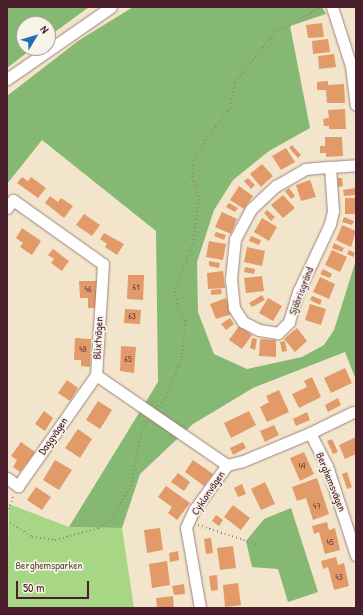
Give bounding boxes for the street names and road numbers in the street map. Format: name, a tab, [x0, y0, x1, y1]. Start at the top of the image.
street label: Sjöbrisgränd	[286, 265, 316, 317]
street label: Blixtvägen	[90, 316, 106, 360]
street label: Daggvägen	[35, 415, 71, 457]
street label: Berghemsvägen	[313, 450, 349, 514]
street label: Cyklonvägen	[188, 468, 228, 518]

